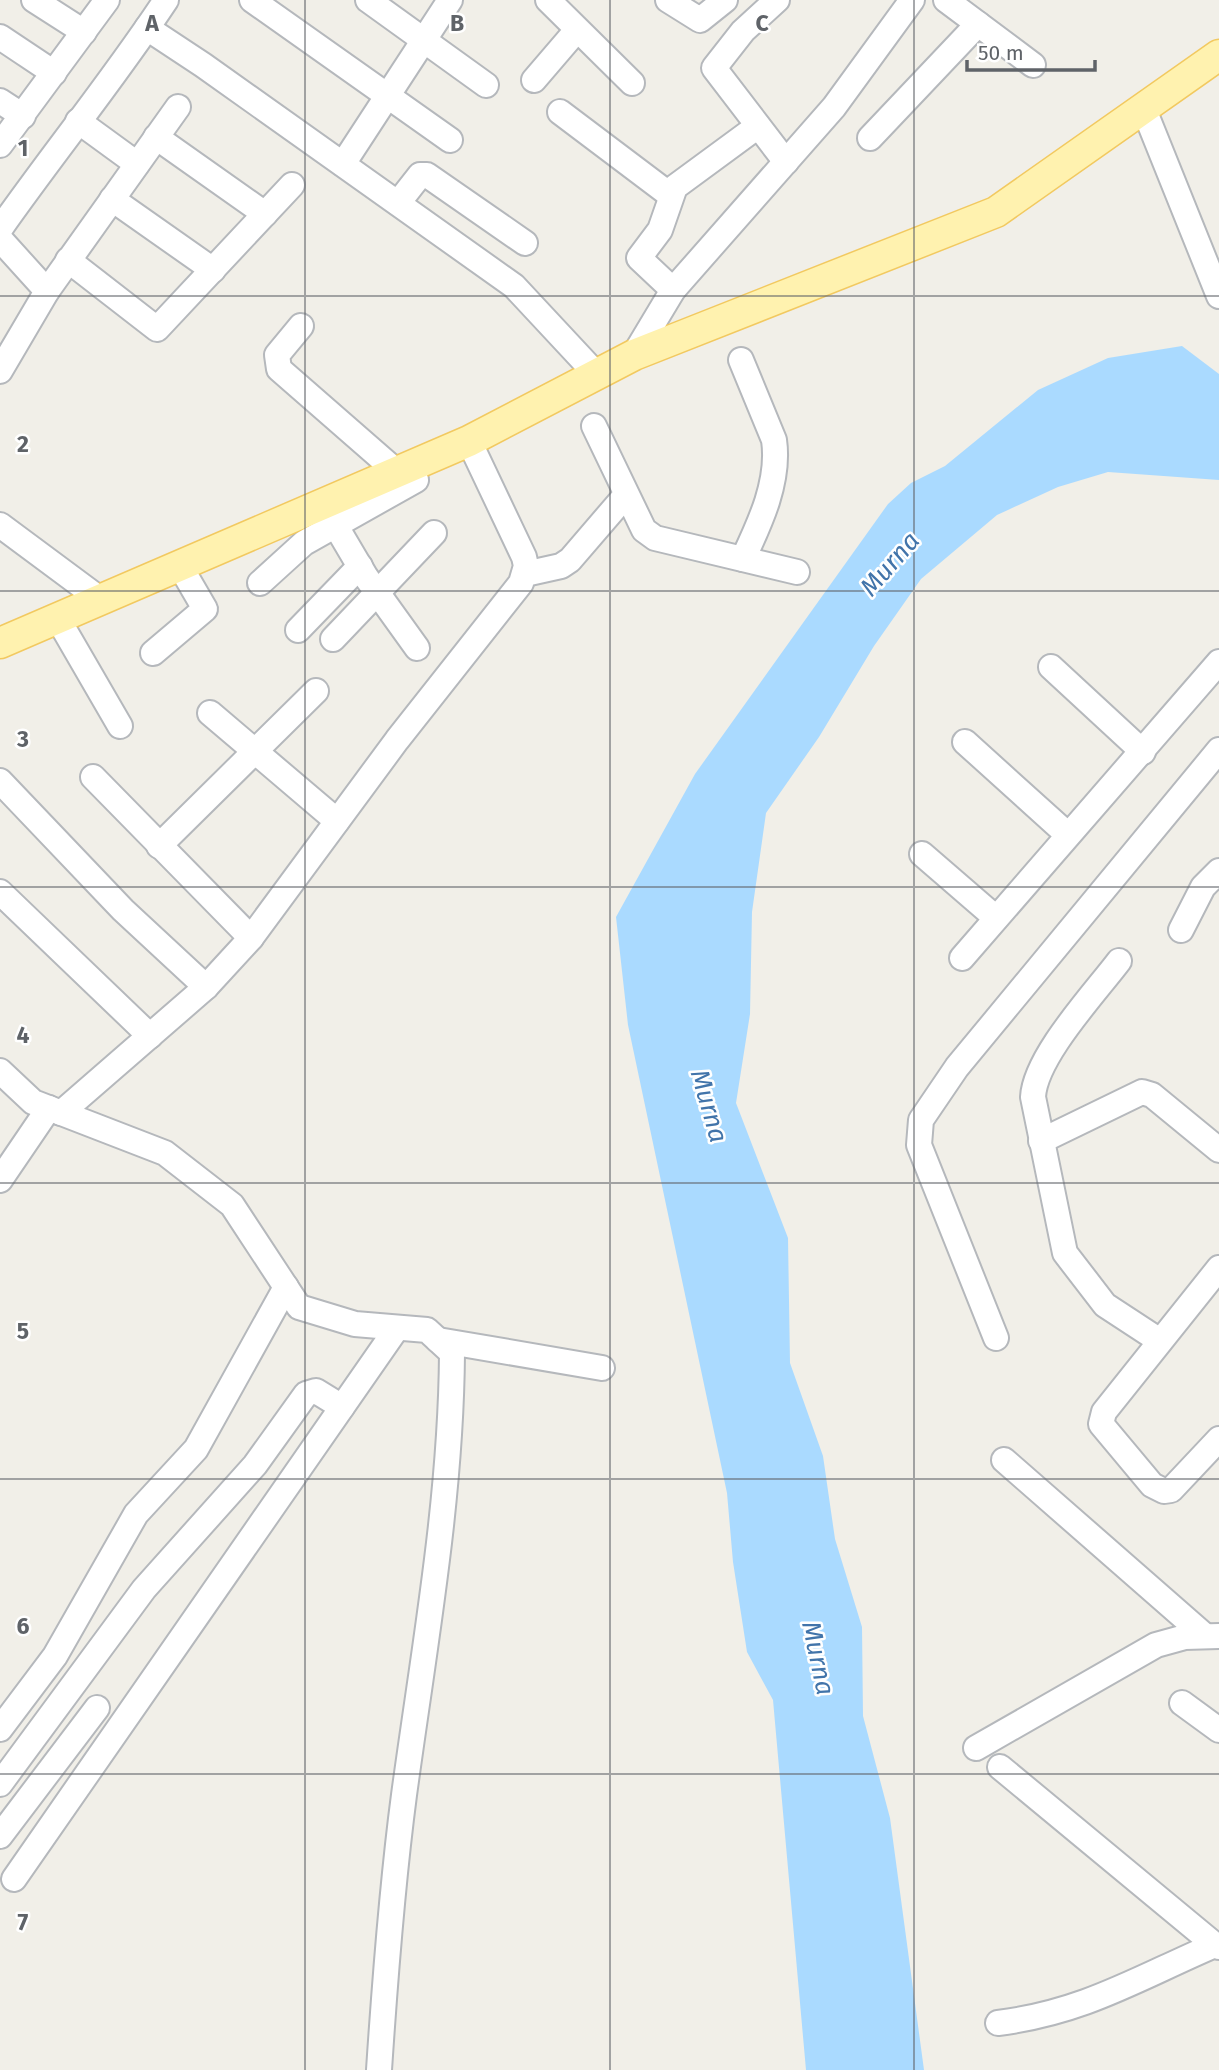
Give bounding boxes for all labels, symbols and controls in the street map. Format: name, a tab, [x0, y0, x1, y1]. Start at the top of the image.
text: A	[144, 9, 159, 37]
text: B	[450, 9, 464, 37]
text: C	[755, 9, 769, 37]
scale bar	[967, 28, 1095, 72]
text: 50 m	[978, 40, 1024, 66]
text: 1	[18, 134, 28, 162]
text: 2	[17, 430, 29, 458]
water label: Murna	[854, 526, 926, 602]
text: 3	[16, 725, 29, 753]
text: 4	[17, 1021, 30, 1049]
water label: Murna	[684, 1066, 734, 1146]
text: 5	[17, 1317, 29, 1345]
text: 6	[17, 1612, 30, 1640]
water label: Murna	[795, 1618, 841, 1698]
text: 7	[18, 1908, 29, 1936]

